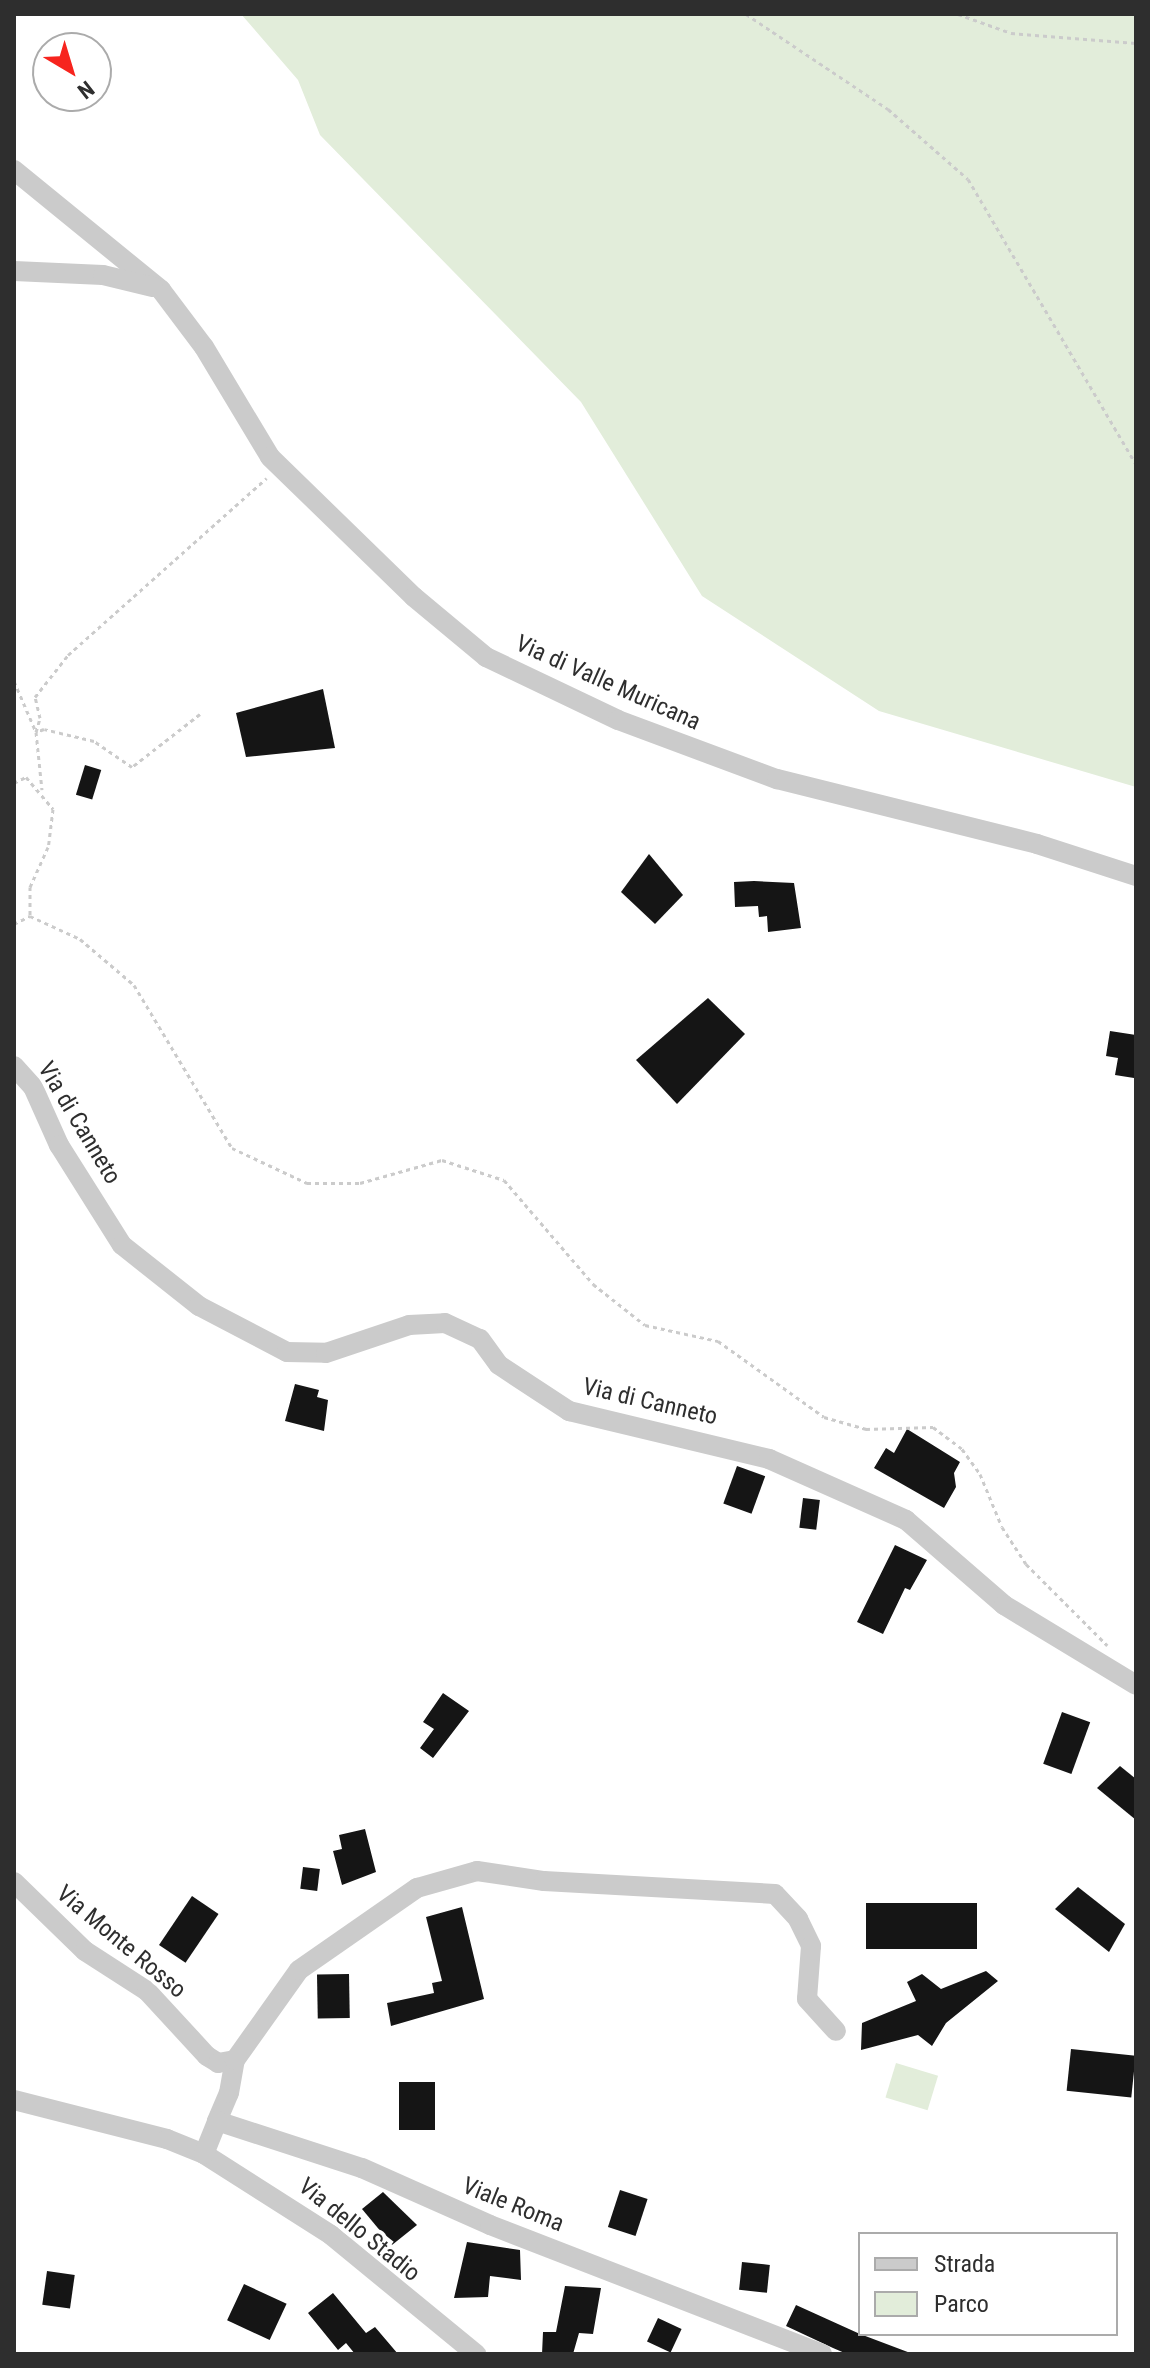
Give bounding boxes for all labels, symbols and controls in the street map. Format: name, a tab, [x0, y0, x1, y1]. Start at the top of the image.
north arrow	[32, 32, 112, 112]
text: N	[73, 76, 99, 104]
street label: Via di Valle Muricana	[511, 629, 705, 737]
street label: Via di Canneto	[31, 1057, 127, 1189]
street label: Via di Canneto	[580, 1373, 720, 1431]
street label: Via Monte Rosso	[50, 1879, 192, 2005]
street label: Via dello Stadio	[292, 2172, 426, 2288]
street label: Viale Roma	[458, 2172, 568, 2238]
legend	[858, 2232, 1118, 2336]
text: Strada	[934, 2250, 995, 2278]
text: Parco	[934, 2290, 989, 2318]

